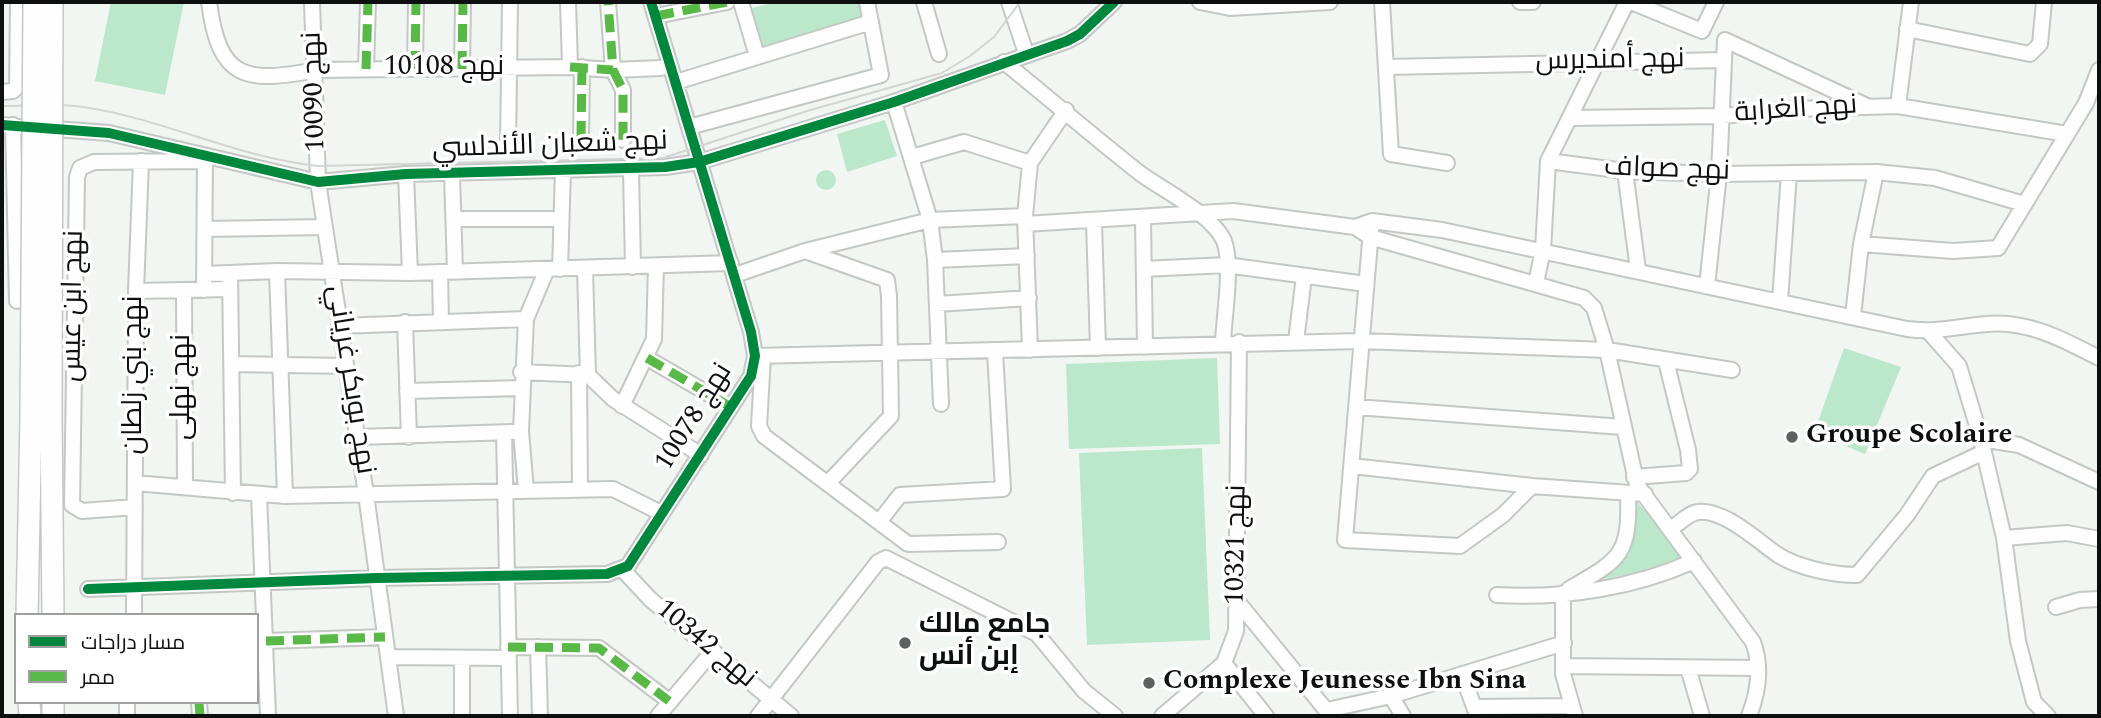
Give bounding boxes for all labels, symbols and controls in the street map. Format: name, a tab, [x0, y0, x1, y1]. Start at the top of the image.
street label: نهج 10090	[297, 31, 335, 153]
street label: نهج أمنديرس	[1535, 44, 1685, 80]
street label: نهج 10108	[384, 52, 504, 86]
street label: نهج الغرابة	[1733, 90, 1859, 132]
street label: نهج شعبان الأندلسي	[432, 126, 668, 168]
street label: نهج صواف	[1603, 152, 1731, 190]
street label: نهج ابن عيس	[57, 230, 93, 382]
street label: نهج بوبكر غرياني	[317, 283, 381, 477]
street label: نهج بني زلطان	[119, 295, 153, 455]
street label: نهج نهلى	[167, 334, 201, 440]
street label: نهج 10078	[649, 358, 741, 478]
place label: Groupe Scolaire	[1806, 420, 2012, 454]
marker: Groupe Scolaire	[1784, 429, 1800, 445]
street label: نهج 10321	[1220, 484, 1256, 606]
street label: نهج 10342	[648, 593, 762, 697]
place label: جامع مالك إبن أنس	[919, 610, 1050, 676]
legend	[14, 613, 259, 704]
text: مسار دراجات	[81, 627, 185, 659]
marker: جامع مالك إبن أنس	[897, 635, 913, 651]
text: ممر	[81, 662, 115, 694]
place label: Complexe Jeunesse Ibn Sina	[1163, 666, 1526, 700]
marker: Complexe Jeunesse Ibn Sina	[1141, 675, 1157, 691]

